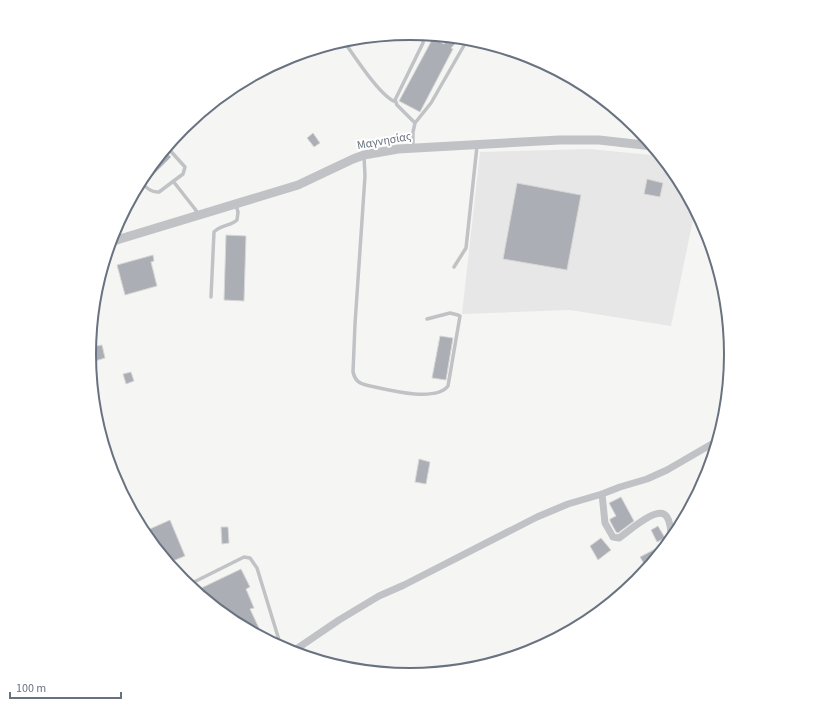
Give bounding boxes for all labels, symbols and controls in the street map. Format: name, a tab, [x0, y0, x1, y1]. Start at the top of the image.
street label: Μαγνησίας	[356, 128, 412, 154]
scale bar	[10, 674, 121, 700]
text: 100 m	[16, 680, 46, 697]

